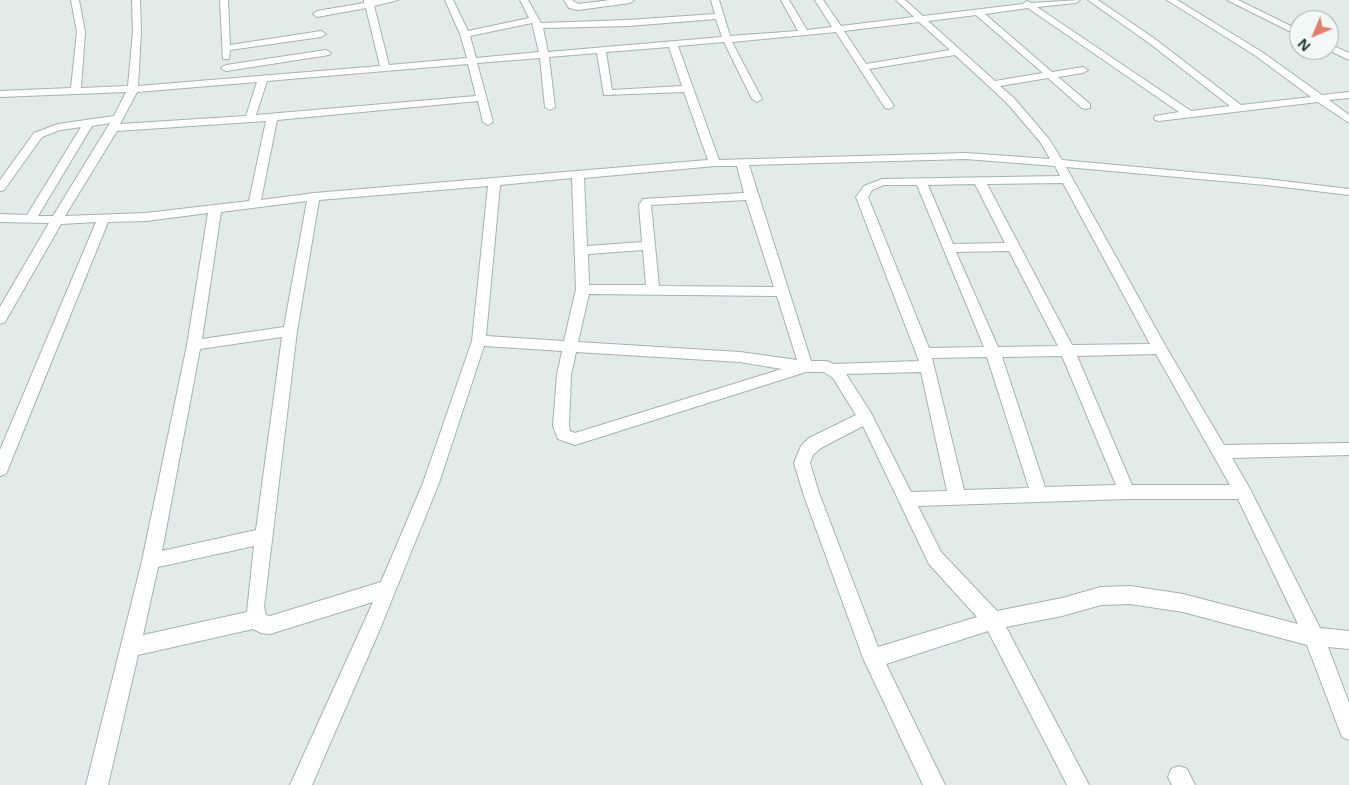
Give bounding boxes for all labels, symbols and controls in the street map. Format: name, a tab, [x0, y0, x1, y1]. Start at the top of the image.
north arrow	[1289, 10, 1339, 60]
text: N	[1293, 35, 1314, 56]

